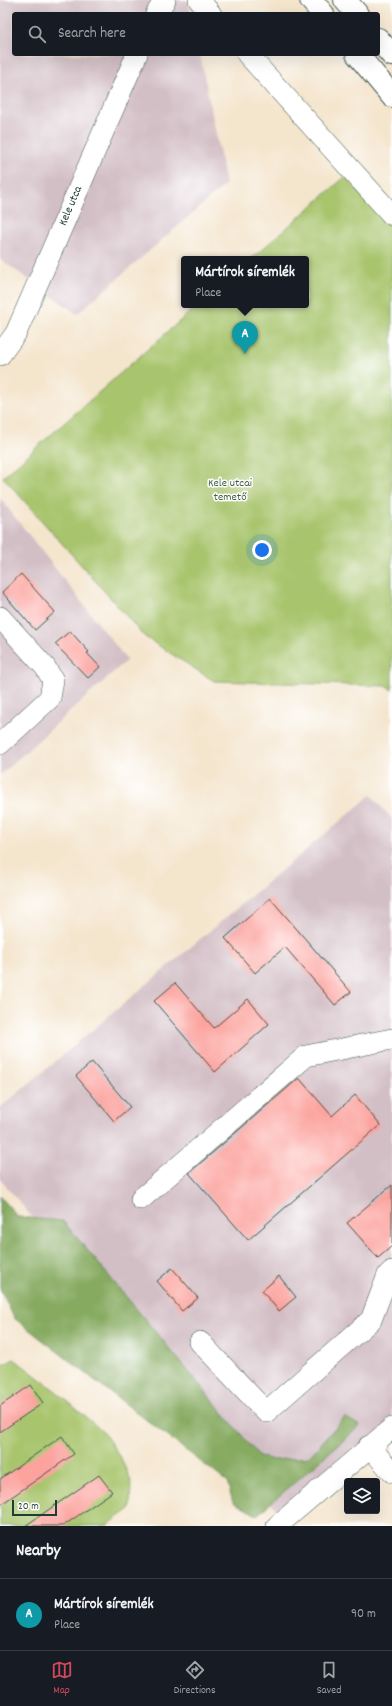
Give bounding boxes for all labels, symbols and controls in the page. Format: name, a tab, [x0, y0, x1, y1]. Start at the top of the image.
search box	[12, 12, 380, 56]
icon: search	[26, 23, 48, 45]
text: Search here	[58, 23, 126, 45]
street label: Kele utca	[55, 183, 87, 229]
popup	[181, 256, 309, 308]
text: Mártírok síremlék	[195, 262, 295, 284]
text: Place	[195, 284, 221, 303]
pin: A	[232, 321, 258, 354]
park label: Kele utcai temető	[208, 475, 252, 506]
your location	[252, 540, 272, 560]
map controls	[344, 1478, 380, 1514]
button: layers	[344, 1478, 380, 1514]
scale bar	[12, 1498, 57, 1517]
text: 20 m	[18, 1499, 39, 1515]
text: Nearby	[16, 1540, 60, 1564]
text: Mártírok síremlék	[54, 1594, 154, 1616]
text: A	[25, 1605, 33, 1624]
text: 90 m	[351, 1605, 376, 1624]
text: Place	[54, 1616, 80, 1635]
tab: Map	[51, 1659, 73, 1699]
tab: Directions	[174, 1659, 216, 1699]
tab: Saved	[317, 1659, 341, 1699]

